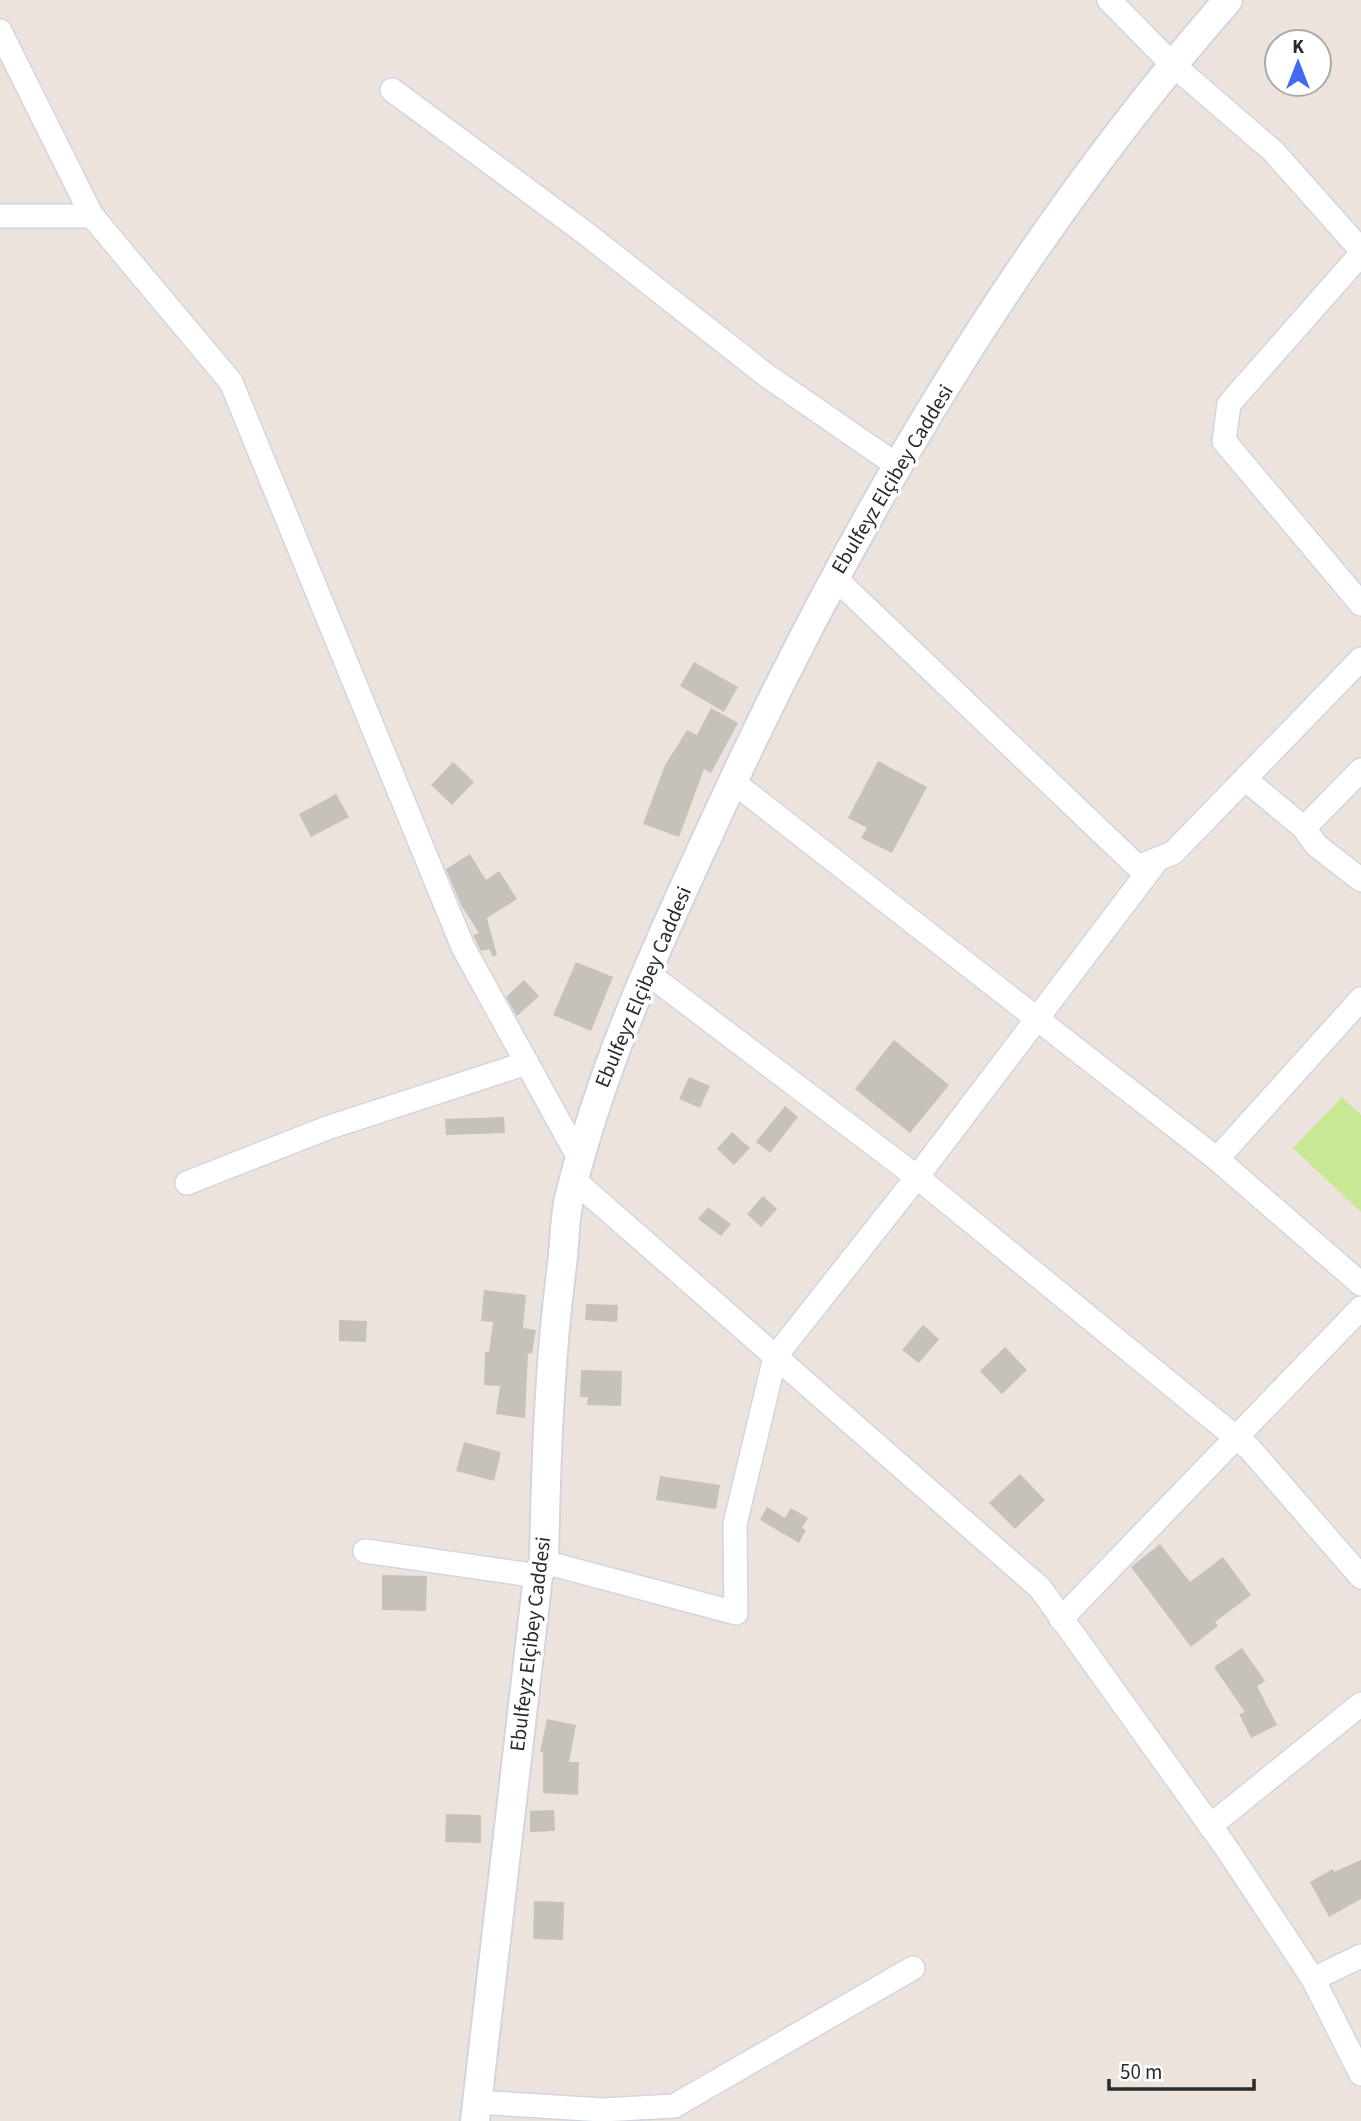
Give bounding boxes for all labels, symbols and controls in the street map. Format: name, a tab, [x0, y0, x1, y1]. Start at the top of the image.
north arrow	[1263, 28, 1333, 98]
text: K	[1292, 34, 1304, 61]
street label: Ebulfeyz Elçibey Caddesi	[824, 379, 960, 579]
street label: Ebulfeyz Elçibey Caddesi	[587, 882, 699, 1092]
street label: Ebulfeyz Elçibey Caddesi	[502, 1535, 558, 1753]
scale bar	[1109, 2048, 1254, 2092]
text: 50 m	[1120, 2057, 1162, 2087]

